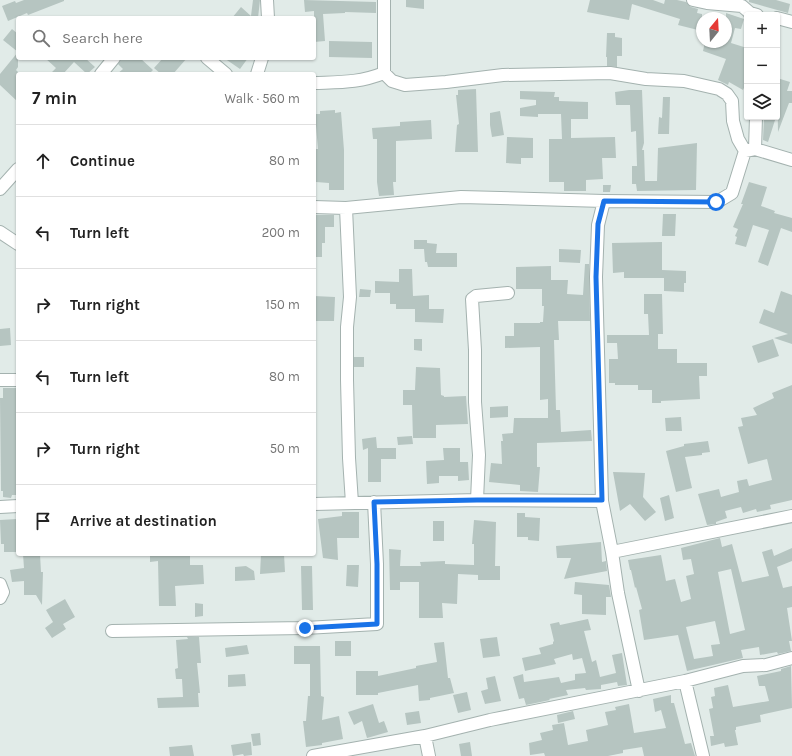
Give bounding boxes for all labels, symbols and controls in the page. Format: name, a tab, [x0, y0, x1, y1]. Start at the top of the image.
north arrow	[696, 12, 732, 48]
map controls	[744, 12, 780, 120]
button: +	[744, 12, 780, 48]
search box	[16, 16, 316, 60]
icon: search	[30, 27, 52, 49]
text: Search here	[62, 29, 143, 47]
button: −	[744, 48, 780, 84]
button: layers	[744, 84, 780, 120]
text: 7 min	[32, 88, 77, 108]
text: Walk · 560 m	[224, 91, 300, 106]
icon: ahead	[32, 150, 54, 172]
text: Continue	[70, 152, 135, 170]
text: 80 m	[269, 153, 300, 168]
route start	[707, 193, 725, 211]
icon: left	[32, 222, 54, 244]
text: Turn left	[70, 224, 129, 242]
text: 200 m	[262, 225, 300, 240]
icon: right	[32, 294, 54, 316]
text: Turn right	[70, 296, 140, 314]
text: 150 m	[265, 297, 300, 312]
icon: left	[32, 366, 54, 388]
text: Turn left	[70, 368, 129, 386]
text: 80 m	[269, 369, 300, 384]
icon: right	[32, 438, 54, 460]
text: Turn right	[70, 440, 140, 458]
text: 50 m	[270, 441, 300, 456]
icon: arrive	[32, 510, 54, 532]
text: Arrive at destination	[70, 512, 217, 530]
route end	[296, 619, 314, 637]

